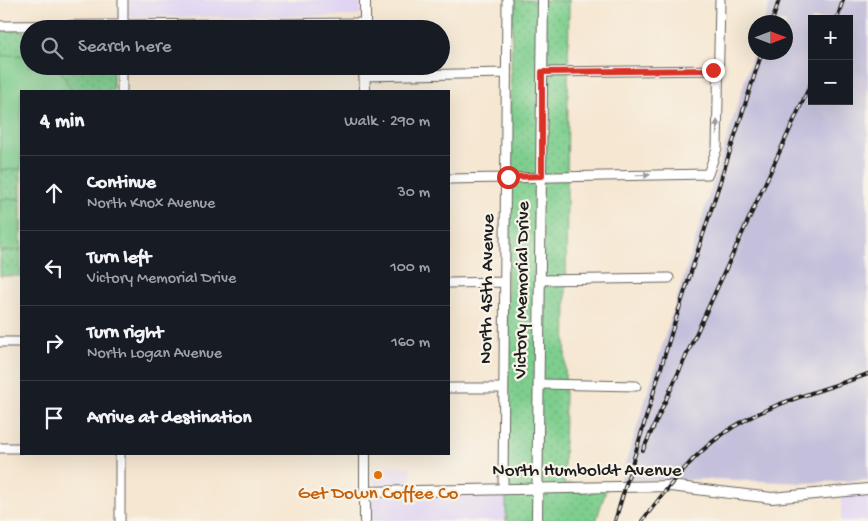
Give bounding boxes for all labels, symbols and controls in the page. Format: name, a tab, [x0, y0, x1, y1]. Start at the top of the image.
north arrow	[748, 15, 793, 60]
map controls	[808, 15, 853, 105]
button: +	[808, 15, 853, 60]
search box	[20, 20, 450, 75]
icon: search	[38, 34, 66, 62]
text: Search here	[78, 36, 172, 59]
route end	[702, 59, 725, 82]
button: −	[808, 60, 853, 105]
text: 4 min	[40, 110, 84, 135]
text: Walk · 290 m	[344, 113, 430, 132]
one-way arrow	[713, 119, 721, 135]
route start	[497, 166, 520, 189]
one-way arrow	[635, 171, 651, 179]
text: Continue	[87, 172, 156, 195]
icon: ahead	[40, 179, 68, 207]
text: 30 m	[397, 184, 430, 203]
text: North Knox Avenue	[87, 195, 215, 214]
street label: Victory Memorial Drive	[510, 201, 536, 380]
street label: North 45th Avenue	[475, 214, 501, 364]
text: Turn left	[87, 247, 151, 270]
icon: left	[40, 254, 68, 282]
text: 100 m	[390, 259, 430, 278]
text: Victory Memorial Drive	[87, 270, 236, 289]
text: Turn right	[87, 322, 163, 345]
icon: right	[40, 329, 68, 357]
text: 160 m	[391, 334, 430, 353]
text: North Logan Avenue	[87, 345, 222, 364]
icon: arrive	[40, 404, 68, 432]
text: Arrive at destination	[87, 407, 251, 430]
street label: North Humboldt Avenue	[492, 460, 682, 483]
marker: Get Down Coffee Co	[372, 469, 384, 481]
place label: Get Down Coffee Co	[298, 483, 458, 506]

